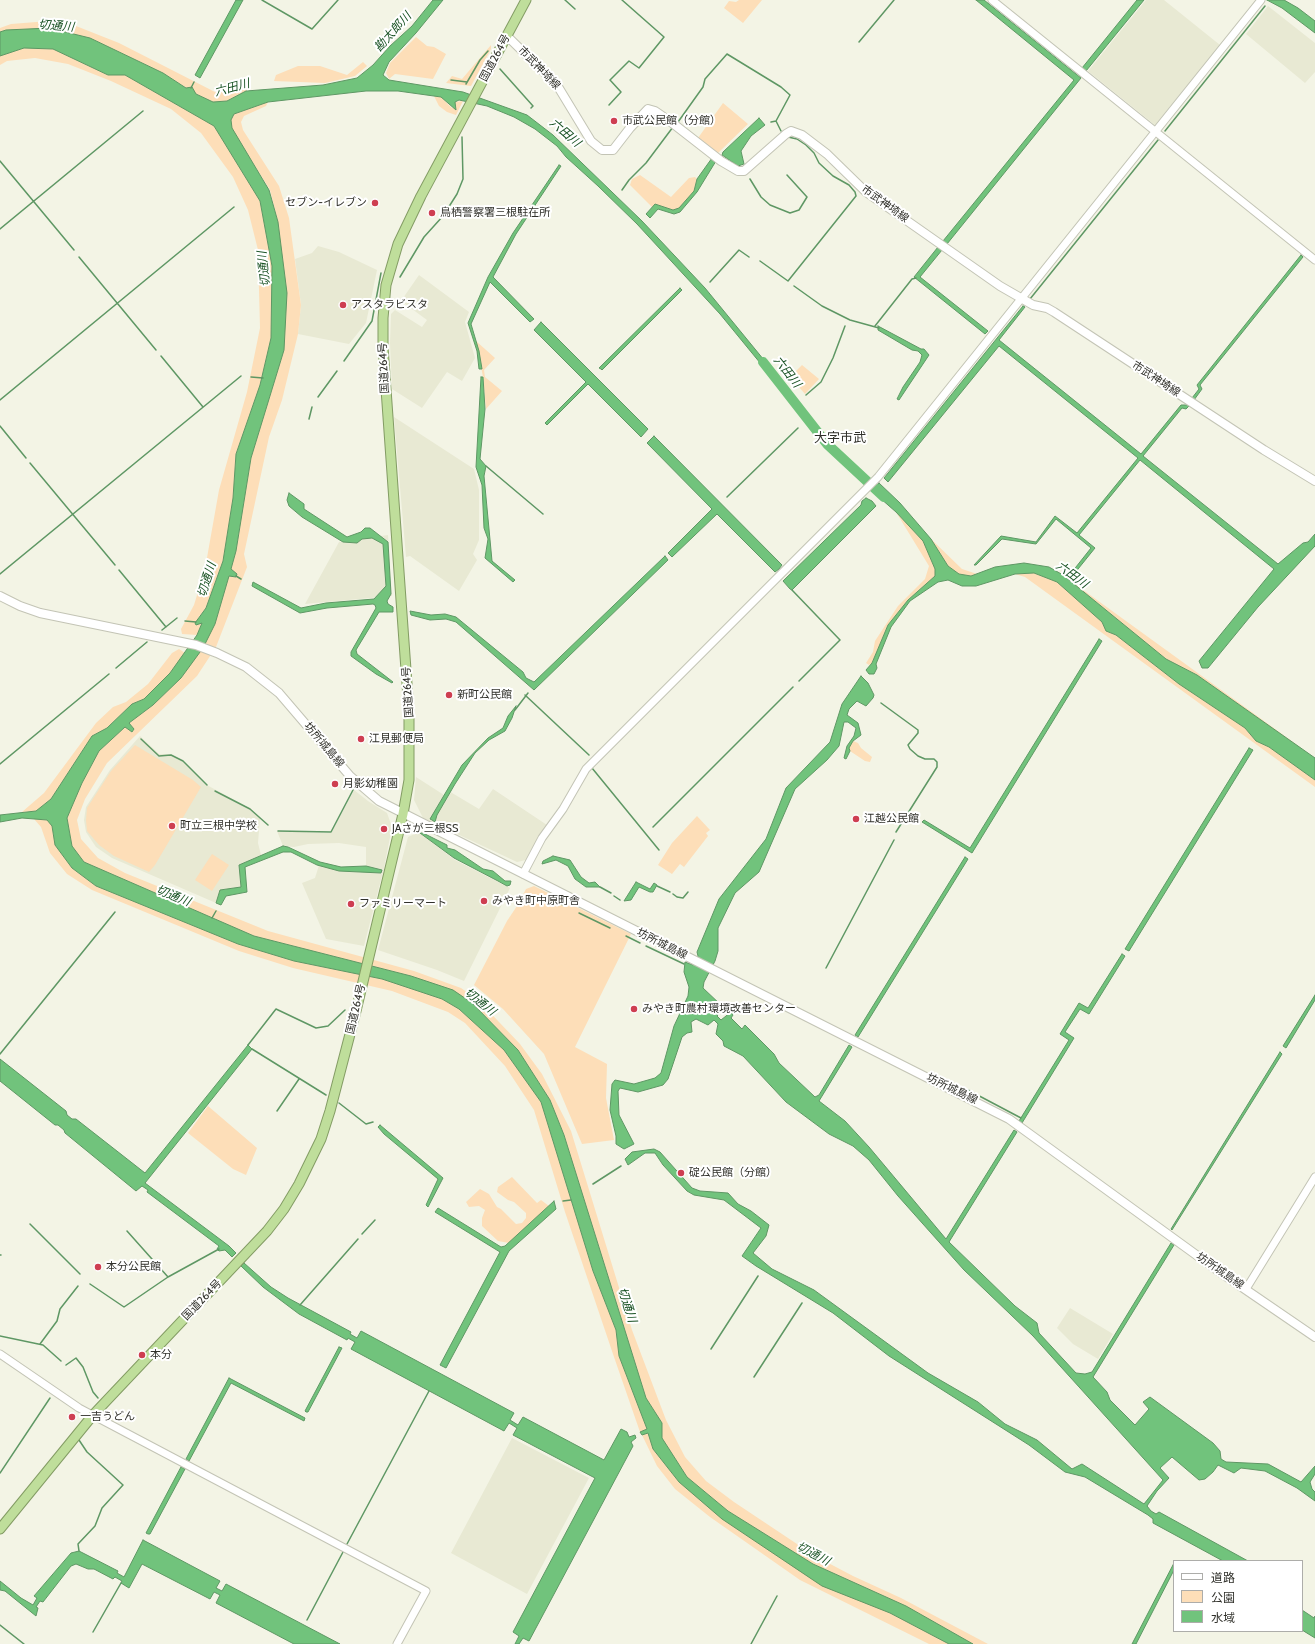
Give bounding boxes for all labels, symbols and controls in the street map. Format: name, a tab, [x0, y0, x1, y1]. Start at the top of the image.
water label: 勘太郎川	[372, 9, 414, 55]
water label: 切通川	[37, 17, 75, 35]
street label: 国道264号	[477, 32, 513, 84]
street label: 市武神埼線	[515, 44, 563, 92]
water label: 六田川	[213, 76, 251, 100]
place label: 市武公民館（分館）	[622, 114, 721, 128]
water label: 六田川	[547, 116, 583, 150]
marker: 市武公民館（分館）	[609, 116, 619, 126]
street label: 市武神埼線	[859, 182, 911, 226]
place label: セブン-イレブン	[285, 196, 367, 210]
marker: セブン-イレブン	[370, 198, 380, 208]
place label: 鳥栖警察署三根駐在所	[440, 206, 550, 220]
marker: 鳥栖警察署三根駐在所	[427, 208, 437, 218]
water label: 切通川	[255, 250, 273, 288]
place label: アスタラビスタ	[351, 298, 428, 312]
marker: アスタラビスタ	[338, 300, 348, 310]
street label: 国道264号	[376, 342, 392, 394]
water label: 六田川	[770, 353, 804, 391]
street label: 市武神埼線	[1129, 358, 1183, 400]
district label: 大字市武	[814, 430, 866, 446]
water label: 六田川	[1053, 559, 1091, 591]
water label: 切通川	[195, 561, 219, 599]
street label: 国道264号	[400, 666, 416, 718]
place label: 新町公民館	[457, 688, 512, 702]
marker: 新町公民館	[444, 690, 454, 700]
street label: 坊所城島線	[301, 720, 347, 770]
place label: 江見郵便局	[369, 732, 424, 746]
marker: 江見郵便局	[356, 734, 366, 744]
place label: 月影幼稚園	[343, 777, 398, 791]
marker: 月影幼稚園	[330, 779, 340, 789]
place label: 江越公民館	[864, 812, 919, 826]
marker: 江越公民館	[851, 814, 861, 824]
place label: 町立三根中学校	[180, 819, 257, 833]
marker: 町立三根中学校	[167, 821, 177, 831]
place label: JAさが三根SS	[392, 822, 458, 836]
marker: JAさが三根SS	[379, 824, 389, 834]
water label: 切通川	[154, 883, 192, 909]
place label: みやき町中原町舎	[492, 894, 580, 908]
marker: みやき町中原町舎	[479, 896, 489, 906]
place label: ファミリーマート	[359, 897, 447, 911]
marker: ファミリーマート	[346, 899, 356, 909]
street label: 坊所城島線	[635, 926, 689, 962]
street label: 国道264号	[344, 982, 368, 1036]
water label: 切通川	[461, 985, 499, 1019]
place label: みやき町農村環境改善センター	[642, 1002, 796, 1016]
marker: みやき町農村環境改善センター	[629, 1004, 639, 1014]
street label: 坊所城島線	[924, 1071, 980, 1107]
place label: 碇公民館（分館）	[689, 1166, 777, 1180]
marker: 碇公民館（分館）	[676, 1168, 686, 1178]
street label: 坊所城島線	[1194, 1250, 1246, 1292]
place label: 本分公民館	[106, 1260, 161, 1274]
marker: 本分公民館	[93, 1262, 103, 1272]
street label: 国道264号	[179, 1277, 225, 1323]
water label: 切通川	[615, 1286, 639, 1324]
place label: 本分	[150, 1348, 172, 1362]
marker: 本分	[137, 1350, 147, 1360]
place label: 一吉うどん	[80, 1410, 135, 1424]
marker: 一吉うどん	[67, 1412, 77, 1422]
water label: 切通川	[794, 1539, 832, 1569]
legend	[1173, 1560, 1303, 1632]
text: 道路	[1211, 1570, 1235, 1585]
text: 公園	[1211, 1590, 1235, 1605]
text: 水域	[1211, 1610, 1235, 1625]

